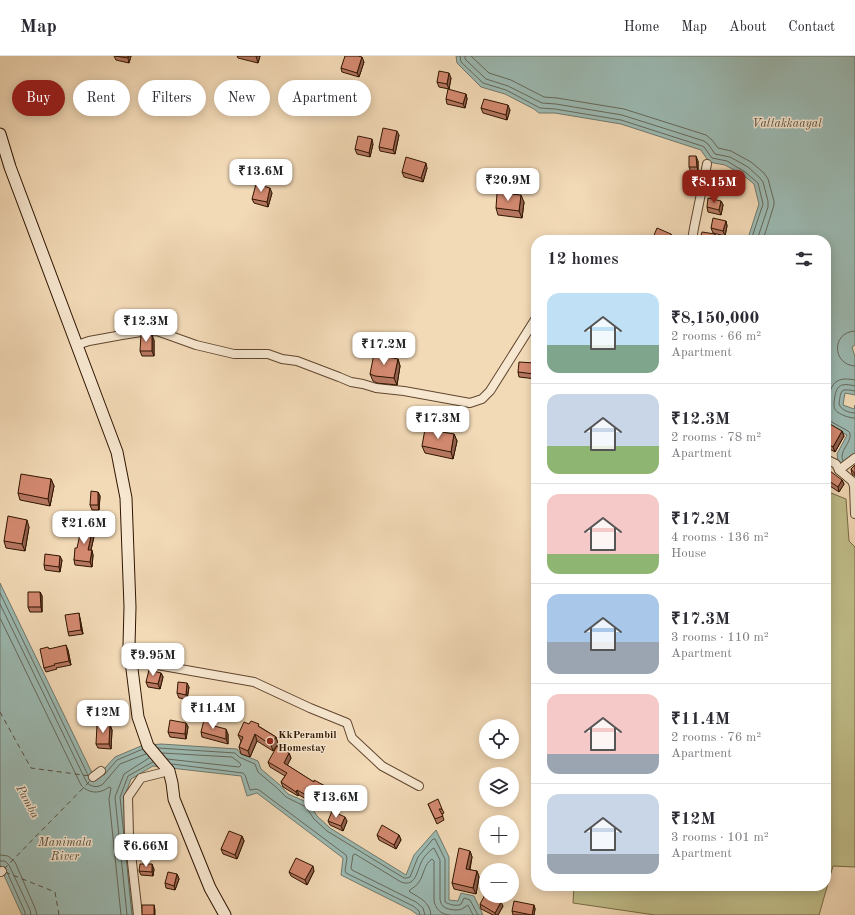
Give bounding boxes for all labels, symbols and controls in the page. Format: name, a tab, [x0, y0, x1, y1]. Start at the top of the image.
text: Map	[20, 18, 57, 37]
text: Home	[624, 20, 659, 34]
text: Map	[681, 20, 707, 34]
text: About	[729, 20, 766, 34]
text: Contact	[788, 20, 835, 34]
chip: Buy	[12, 80, 65, 116]
chip: Rent	[73, 80, 130, 116]
chip: Filters	[138, 80, 206, 116]
chip: New	[214, 80, 270, 116]
chip: Apartment	[278, 80, 371, 116]
water label: Vattakkaayal	[752, 118, 822, 130]
pin: ₹13.6M	[228, 159, 294, 193]
text: ₹13.6M	[238, 165, 284, 178]
pin: ₹20.9M	[475, 168, 541, 202]
pin: ₹8.15M	[681, 170, 747, 204]
text: ₹20.9M	[485, 174, 531, 187]
text: ₹8.15M	[691, 176, 737, 189]
icon: filters	[793, 248, 815, 270]
text: 12 homes	[547, 251, 619, 268]
pin: ₹12.3M	[113, 309, 179, 343]
icon: home	[579, 309, 627, 357]
text: ₹8,150,000	[671, 310, 759, 327]
text: ₹12.3M	[123, 315, 169, 328]
text: 2 rooms · 66 m²	[671, 330, 761, 343]
pin: ₹17.2M	[351, 332, 417, 366]
text: ₹17.2M	[361, 338, 407, 351]
text: Apartment	[671, 346, 732, 359]
pin: ₹17.3M	[405, 406, 471, 440]
icon: home	[579, 410, 627, 458]
text: ₹12.3M	[671, 411, 730, 428]
text: ₹17.3M	[415, 412, 461, 425]
text: 2 rooms · 78 m²	[671, 431, 761, 444]
text: Apartment	[671, 447, 732, 460]
icon: home	[579, 510, 627, 558]
pin: ₹21.6M	[51, 511, 117, 545]
text: ₹17.2M	[671, 511, 730, 528]
text: ₹21.6M	[61, 517, 107, 530]
text: 4 rooms · 136 m²	[671, 531, 769, 544]
text: House	[671, 547, 706, 560]
icon: home	[579, 610, 627, 658]
text: ₹17.3M	[671, 611, 730, 628]
text: 3 rooms · 110 m²	[671, 631, 769, 644]
pin: ₹9.95M	[120, 643, 186, 677]
text: Apartment	[671, 647, 732, 660]
text: ₹9.95M	[130, 649, 176, 662]
pin: ₹11.4M	[180, 696, 246, 730]
pin: ₹12M	[79, 700, 127, 734]
text: ₹11.4M	[190, 702, 236, 715]
text: ₹12M	[86, 706, 120, 719]
icon: home	[579, 710, 627, 758]
text: ₹11.4M	[671, 711, 730, 728]
map controls	[479, 719, 519, 903]
button: locate	[479, 719, 519, 759]
place label: KkPerambil Homestay	[278, 730, 337, 754]
text: 2 rooms · 76 m²	[671, 731, 761, 744]
marker: KkPerambil Homestay	[265, 736, 275, 746]
text: Apartment	[671, 747, 732, 760]
button: layers	[479, 767, 519, 807]
water label: Pamba	[13, 783, 41, 821]
pin: ₹13.6M	[303, 785, 369, 819]
text: ₹13.6M	[313, 791, 359, 804]
icon: home	[579, 810, 627, 858]
text: ₹12M	[671, 811, 716, 828]
button: +	[479, 815, 519, 855]
text: 3 rooms · 101 m²	[671, 831, 769, 844]
pin: ₹6.66M	[113, 834, 179, 868]
water label: Manimala River	[37, 837, 93, 863]
text: ₹6.66M	[123, 840, 169, 853]
text: Apartment	[671, 847, 732, 860]
button: −	[479, 863, 519, 903]

